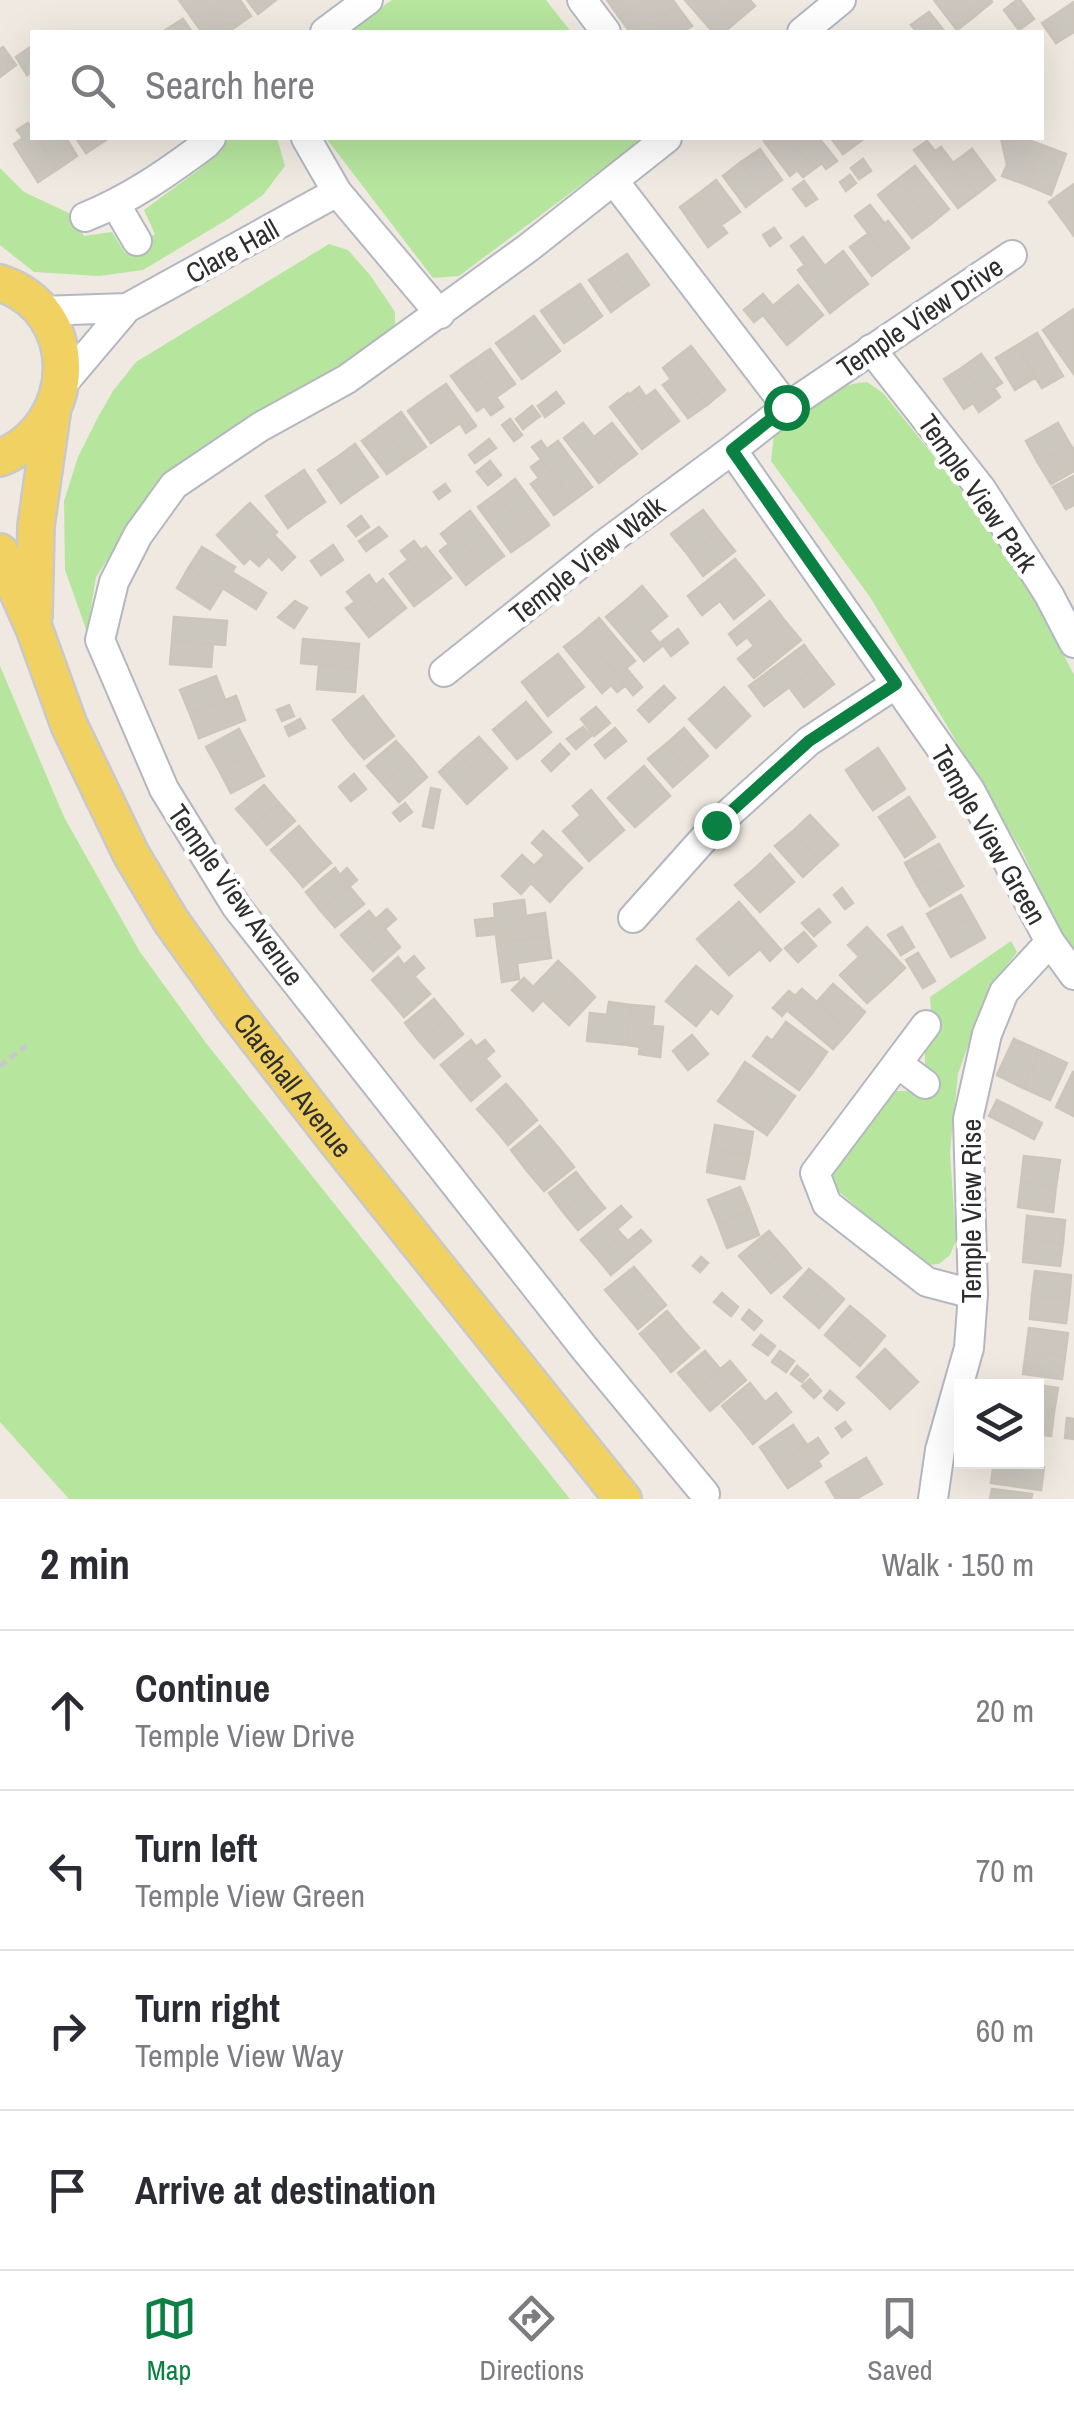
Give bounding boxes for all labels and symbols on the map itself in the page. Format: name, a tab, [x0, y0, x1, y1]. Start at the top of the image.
street label: Clare Hall	[179, 210, 285, 292]
street label: Temple View Drive	[830, 247, 1010, 387]
route start	[764, 385, 810, 431]
street label: Temple View Park	[909, 406, 1047, 580]
street label: Temple View Walk	[501, 487, 673, 633]
street label: Temple View Green	[922, 738, 1056, 932]
street label: Temple View Avenue	[159, 797, 313, 993]
route end	[694, 803, 740, 849]
street label: Clarehall Avenue	[225, 1005, 361, 1165]
street label: Temple View Rise	[952, 1119, 990, 1303]

